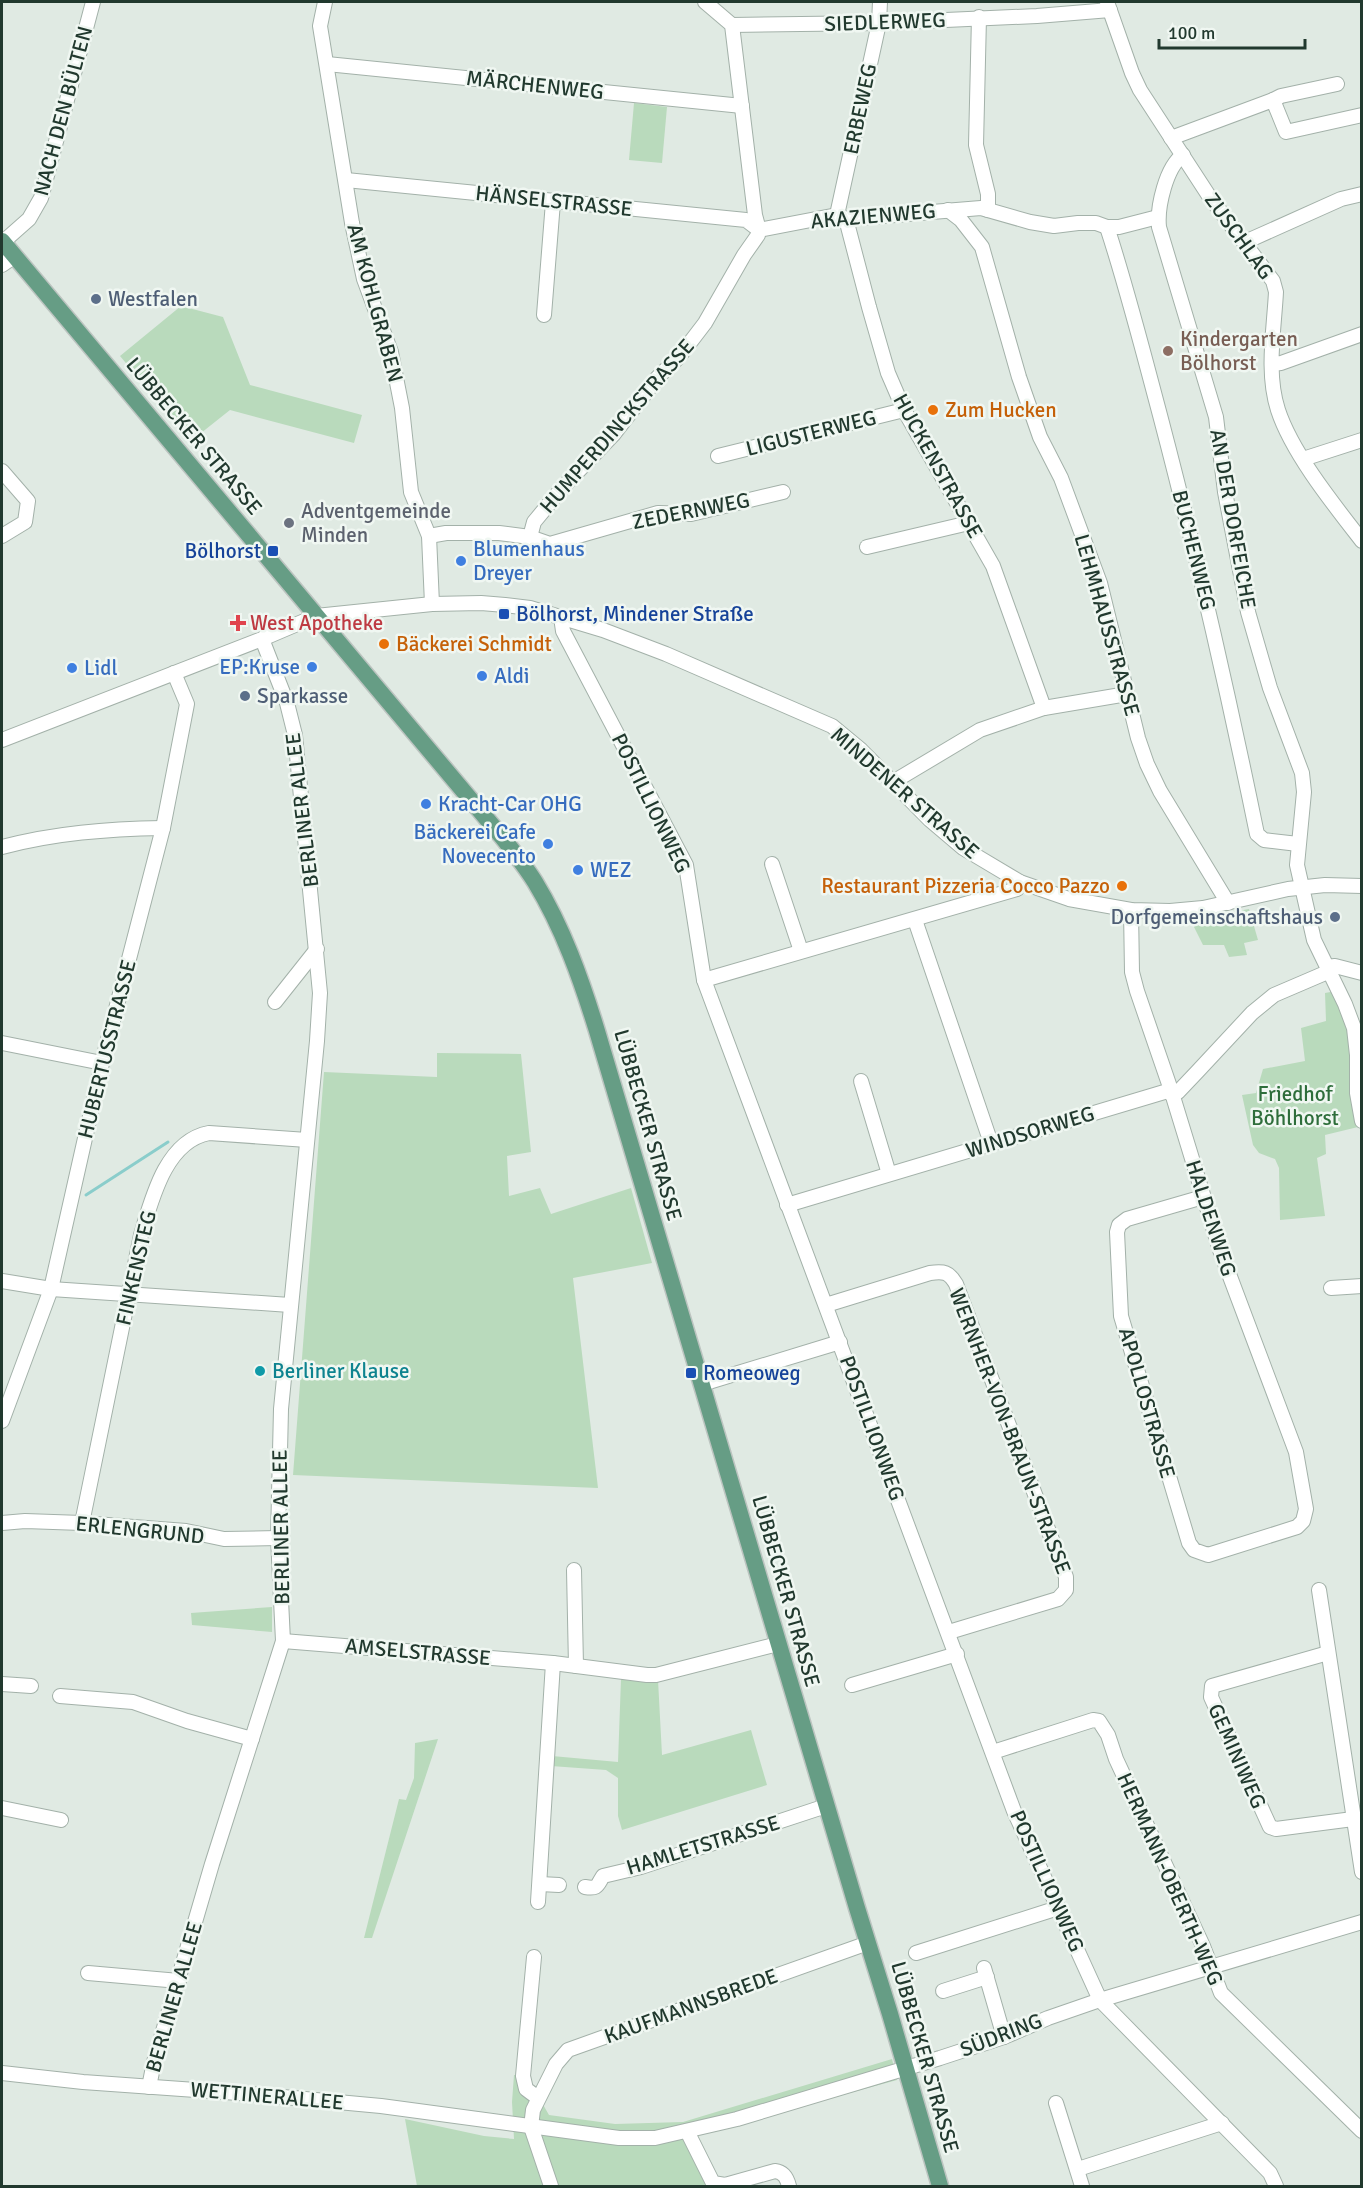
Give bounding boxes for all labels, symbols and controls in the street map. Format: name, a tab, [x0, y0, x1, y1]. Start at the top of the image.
street label: SIEDLERWEG	[824, 7, 946, 37]
scale bar	[1159, 12, 1304, 50]
text: 100 m	[1168, 22, 1215, 44]
street label: NACH DEN BÜLTEN	[28, 23, 98, 199]
street label: ERBEWEG	[838, 61, 882, 157]
street label: MÄRCHENWEG	[465, 65, 605, 105]
street label: HÄNSELSTRASSE	[474, 180, 634, 222]
street label: ZUSCHLAG	[1199, 187, 1279, 285]
street label: AKAZIENWEG	[809, 198, 937, 234]
street label: AM KOHLGRABEN	[341, 221, 409, 385]
place label: Westfalen	[108, 286, 198, 312]
marker: Westfalen	[89, 292, 103, 306]
place label: Kindergarten Bölhorst	[1180, 326, 1298, 376]
street label: HUMPERDINCKSTRASSE	[534, 333, 700, 519]
marker: Kindergarten Bölhorst	[1161, 344, 1175, 358]
street label: LÜBBECKER STRASSE	[120, 352, 268, 520]
street label: HUCKENSTRASSE	[887, 389, 989, 543]
place label: Zum Hucken	[945, 397, 1057, 423]
marker: Zum Hucken	[926, 403, 940, 417]
street label: LIGUSTERWEG	[743, 404, 879, 462]
street label: AN DER DORFEICHE	[1204, 427, 1262, 611]
street label: ZEDERNWEG	[630, 487, 752, 535]
street label: BUCHENWEG	[1167, 487, 1221, 613]
place label: Adventgemeinde Minden	[301, 498, 451, 548]
marker: Adventgemeinde Minden	[282, 516, 296, 530]
street label: LEHMHAUSSTRASSE	[1069, 531, 1145, 719]
place label: Blumenhaus Dreyer	[473, 536, 585, 586]
place label: Bölhorst	[185, 538, 261, 564]
marker: Bölhorst	[266, 544, 280, 558]
marker: Blumenhaus Dreyer	[454, 554, 468, 568]
place label: Bölhorst, Mindener Straße	[516, 601, 754, 627]
marker: Bölhorst, Mindener Straße	[497, 607, 511, 621]
place label: West Apotheke	[250, 610, 383, 636]
marker: West Apotheke	[231, 616, 245, 630]
place label: Bäckerei Schmidt	[396, 631, 552, 657]
marker: Bäckerei Schmidt	[377, 637, 391, 651]
place label: EP:Kruse	[219, 654, 300, 680]
place label: Lidl	[84, 655, 118, 681]
marker: EP:Kruse	[305, 660, 319, 674]
marker: Lidl	[65, 661, 79, 675]
place label: Aldi	[494, 663, 529, 689]
marker: Aldi	[475, 669, 489, 683]
place label: Sparkasse	[257, 683, 348, 709]
marker: Sparkasse	[238, 689, 252, 703]
street label: MINDENER STRASSE	[825, 721, 985, 865]
street label: POSTILLIONWEG	[606, 729, 696, 877]
street label: BERLINER ALLEE	[280, 731, 324, 889]
place label: Kracht-Car OHG	[438, 791, 582, 817]
marker: Kracht-Car OHG	[419, 797, 433, 811]
place label: Bäckerei Cafe Novecento	[414, 819, 536, 869]
marker: Bäckerei Cafe Novecento	[541, 837, 555, 851]
place label: WEZ	[590, 857, 632, 883]
marker: WEZ	[571, 863, 585, 877]
place label: Restaurant Pizzeria Cocco Pazzo	[821, 873, 1110, 899]
marker: Restaurant Pizzeria Cocco Pazzo	[1115, 879, 1129, 893]
place label: Dorfgemeinschaftshaus	[1110, 904, 1323, 930]
marker: Dorfgemeinschaftshaus	[1328, 910, 1342, 924]
street label: HUBERTUSSTRASSE	[72, 957, 142, 1141]
street label: LÜBBECKER STRASSE	[608, 1026, 688, 1224]
park label: Friedhof Böhlhorst	[1251, 1081, 1339, 1131]
street label: WINDSORWEG	[963, 1100, 1097, 1164]
street label: HALDENWEG	[1180, 1157, 1242, 1279]
street label: FINKENSTEG	[110, 1208, 162, 1328]
street label: WERNHER-VON-BRAUN-STRASSE	[943, 1284, 1077, 1578]
street label: APOLLOSTRASSE	[1113, 1325, 1181, 1481]
street label: POSTILLIONWEG	[834, 1352, 910, 1504]
place label: Berliner Klause	[272, 1358, 410, 1384]
place label: Romeoweg	[703, 1360, 801, 1386]
marker: Berliner Klause	[253, 1364, 267, 1378]
marker: Romeoweg	[684, 1366, 698, 1380]
street label: BERLINER ALLEE	[267, 1449, 295, 1605]
street label: LÜBBECKER STRASSE	[746, 1492, 826, 1690]
street label: ERLENGRUND	[74, 1510, 206, 1550]
street label: AMSELSTRASSE	[344, 1633, 492, 1671]
street label: GEMINIWEG	[1202, 1700, 1272, 1812]
street label: HERMANN-OBERTH-WEG	[1111, 1769, 1229, 1989]
street label: POSTILLIONWEG	[1004, 1806, 1090, 1956]
street label: HAMLETSTRASSE	[623, 1809, 783, 1881]
street label: BERLINER ALLEE	[140, 1919, 208, 2075]
street label: LÜBBECKER STRASSE	[885, 1958, 965, 2156]
street label: KAUFMANNSBREDE	[601, 1963, 781, 2049]
street label: SÜDRING	[956, 2007, 1046, 2063]
street label: WETTINERALLEE	[189, 2076, 345, 2116]

